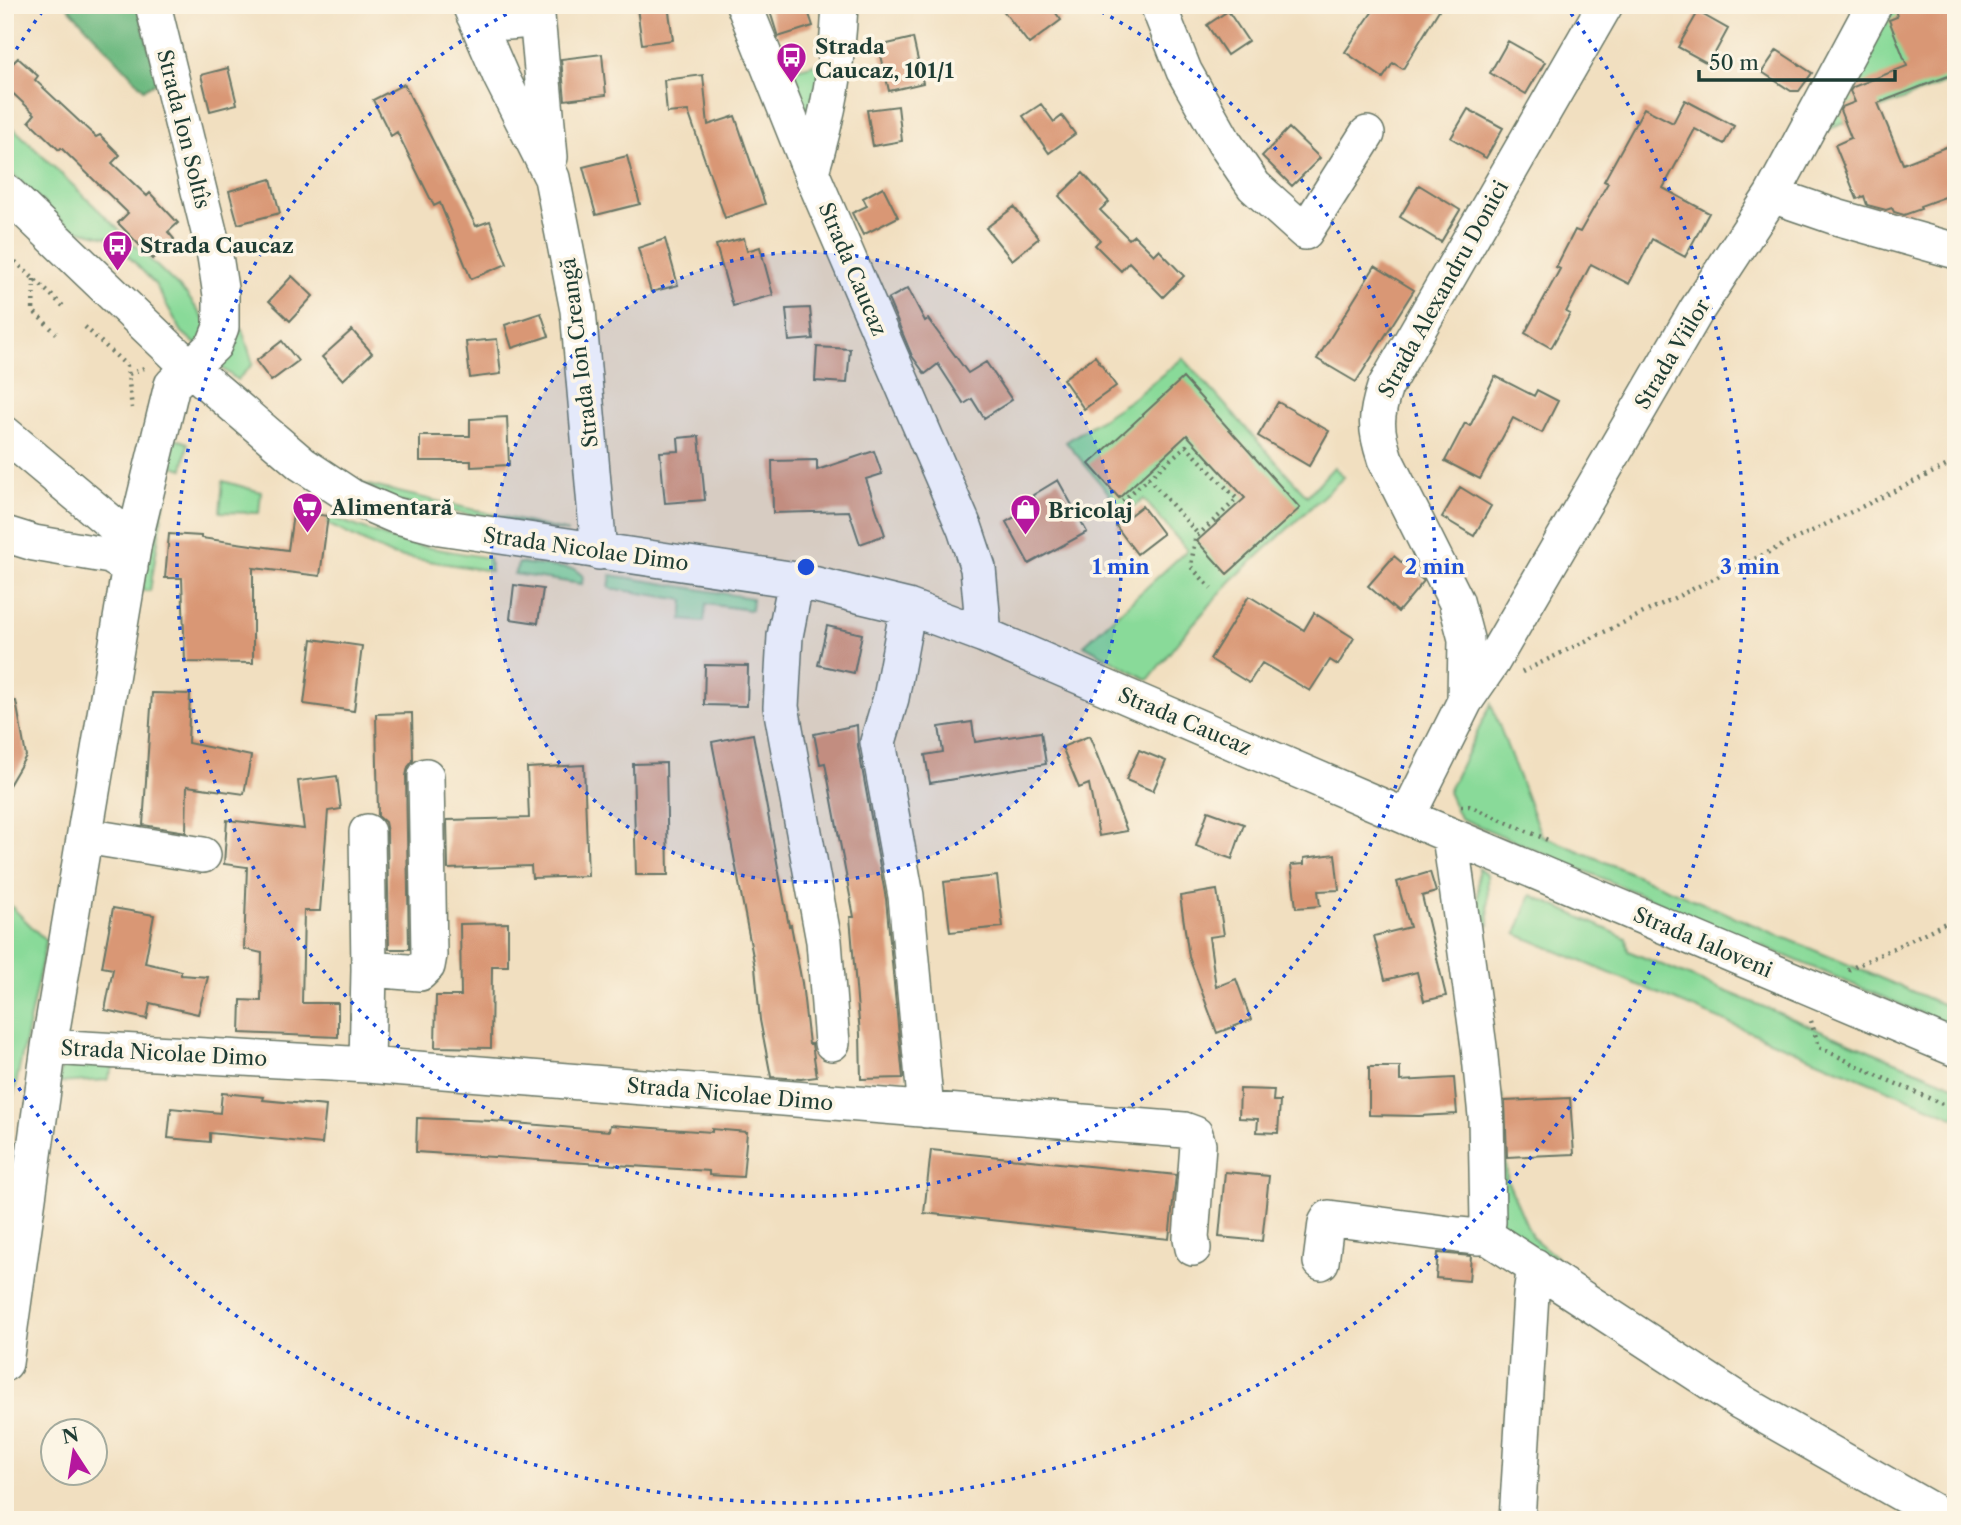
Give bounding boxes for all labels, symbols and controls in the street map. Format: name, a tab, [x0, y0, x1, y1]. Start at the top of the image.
place label: Strada Caucaz, 101/1	[815, 34, 955, 83]
scale bar	[1699, 38, 1895, 82]
bus stop icon: Strada Caucaz, 101/1	[775, 41, 809, 85]
street label: Strada Ion Soltîs	[152, 47, 216, 211]
text: 50 m	[1709, 50, 1759, 75]
street label: Strada Alexandru Donici	[1373, 176, 1513, 402]
street label: Strada Caucaz	[814, 199, 892, 339]
bus stop icon: Strada Caucaz	[100, 228, 134, 272]
place label: Strada Caucaz	[140, 233, 294, 258]
street label: Strada Ion Creangă	[555, 256, 603, 449]
street label: Strada Viilor	[1629, 294, 1715, 414]
supermarket icon: Alimentară	[291, 490, 325, 534]
shop icon: Bricolaj	[1008, 493, 1042, 537]
place label: Alimentară	[330, 495, 454, 520]
place label: Bricolaj	[1048, 498, 1133, 523]
street label: Strada Nicolae Dimo	[482, 522, 690, 576]
text: 1 min	[1092, 554, 1150, 579]
text: 2 min	[1405, 554, 1466, 579]
text: 3 min	[1720, 554, 1781, 579]
centre of rings	[794, 555, 818, 579]
street label: Strada Caucaz	[1115, 682, 1255, 760]
street label: Strada Ialoveni	[1630, 901, 1776, 983]
street label: Strada Nicolae Dimo	[60, 1035, 268, 1071]
street label: Strada Nicolae Dimo	[626, 1073, 834, 1115]
north arrow	[38, 1416, 108, 1486]
text: N	[60, 1423, 81, 1449]

